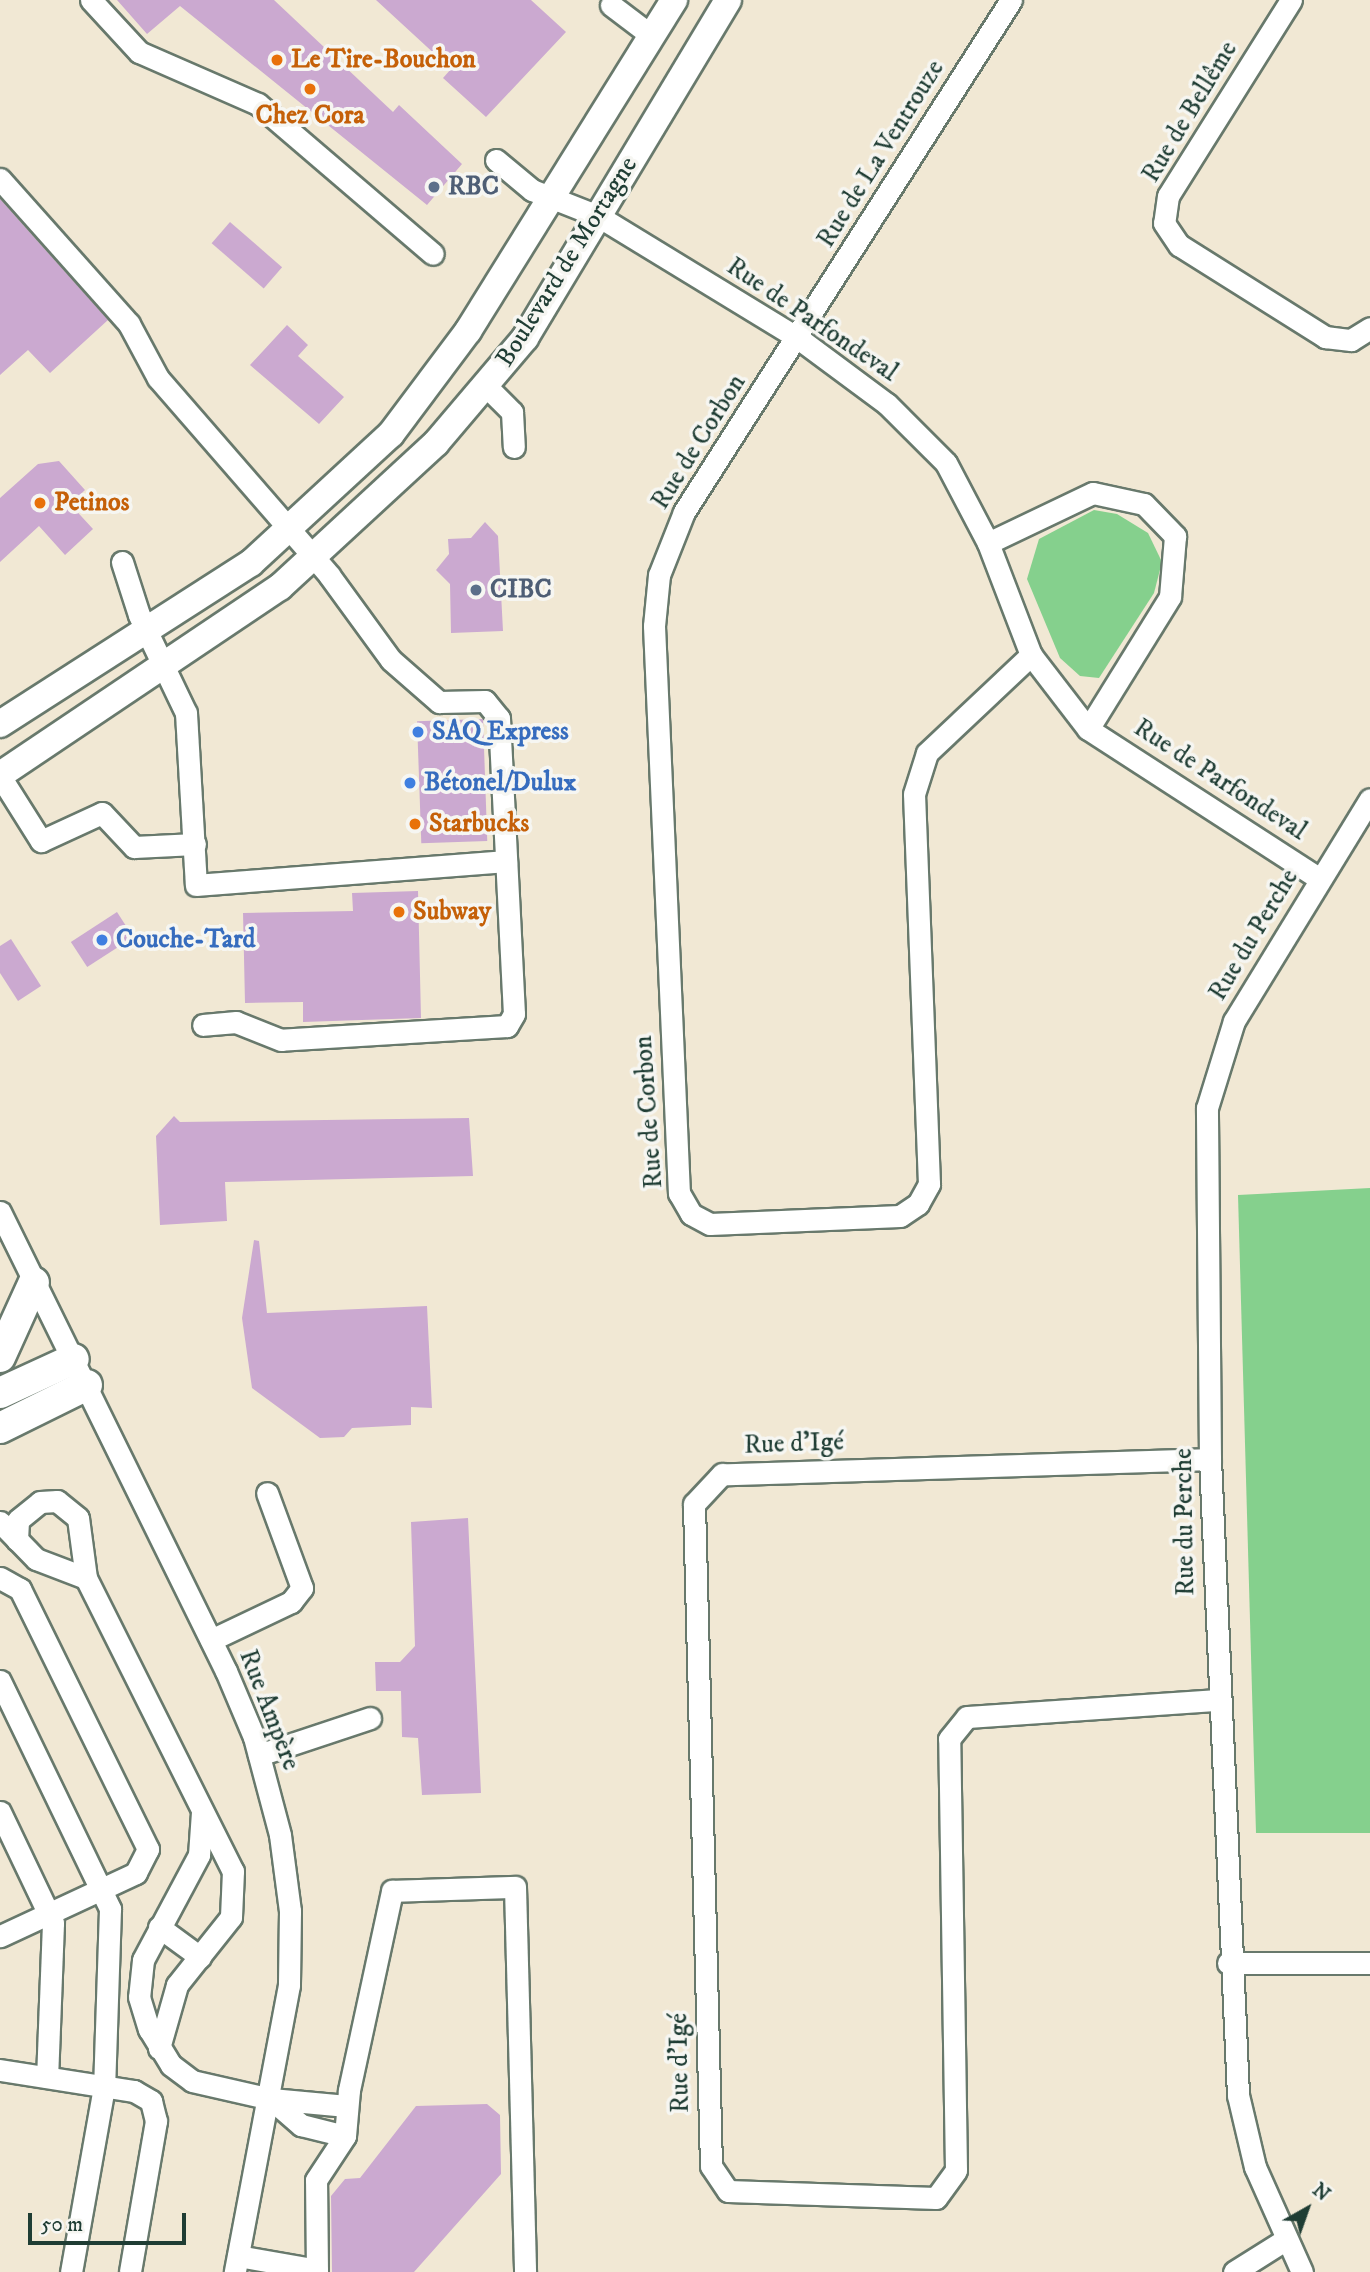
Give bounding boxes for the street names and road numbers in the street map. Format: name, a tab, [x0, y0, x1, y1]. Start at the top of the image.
street label: Rue de Bellême	[1136, 36, 1244, 188]
street label: Rue de La Ventrouze	[811, 54, 951, 254]
street label: Boulevard de Mortagne	[490, 151, 644, 373]
street label: Rue de Parfondeval	[721, 251, 903, 389]
street label: Rue de Corbon	[645, 369, 753, 515]
street label: Rue de Parfondeval	[1128, 713, 1312, 847]
street label: Rue du Perche	[1203, 864, 1305, 1006]
street label: Rue de Corbon	[628, 1034, 670, 1190]
street label: Rue d'Igé	[744, 1427, 844, 1461]
street label: Rue du Perche	[1168, 1448, 1202, 1596]
street label: Rue Ampère	[232, 1645, 306, 1775]
street label: Rue d'Igé	[664, 2013, 696, 2113]

